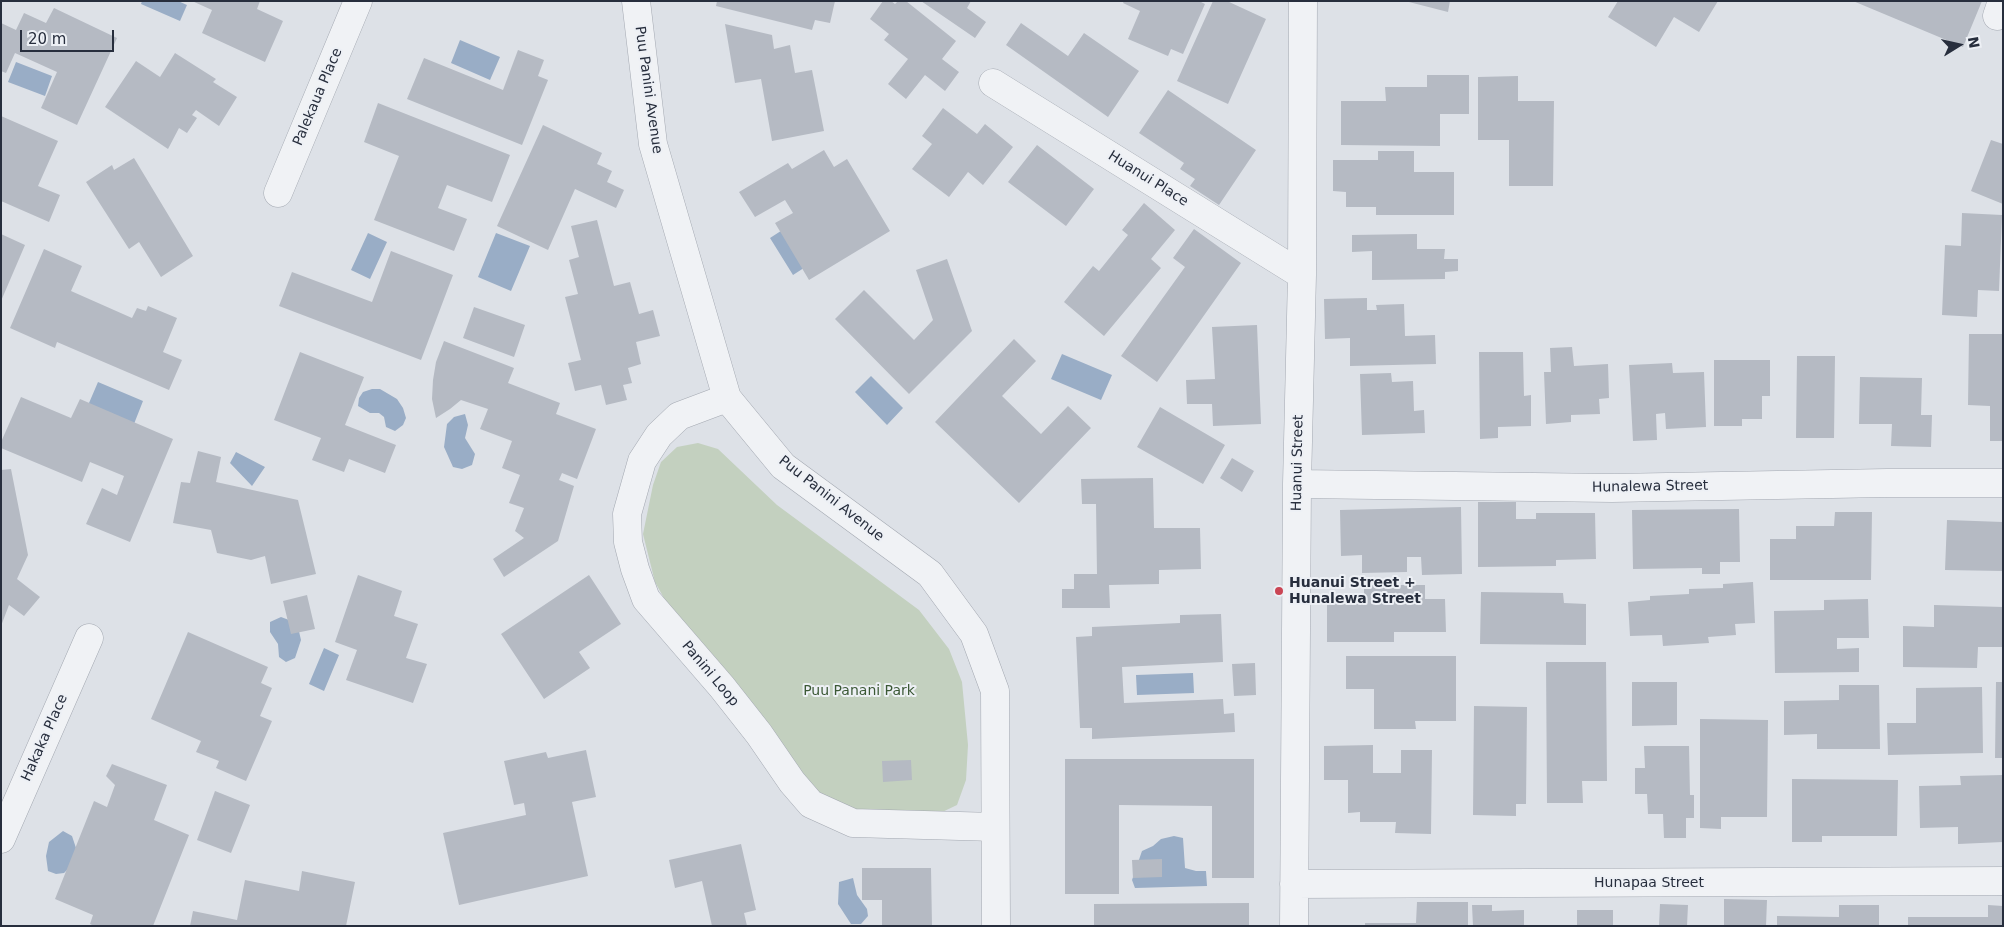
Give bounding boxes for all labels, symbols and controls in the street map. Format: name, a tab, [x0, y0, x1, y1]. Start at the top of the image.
scale bar	[22, 20, 116, 52]
north arrow	[1934, 20, 1984, 70]
street label: Puu Panini Avenue	[631, 25, 665, 155]
text: 20 m	[28, 30, 66, 48]
text: N	[1965, 35, 1983, 50]
street label: Palekaua Place	[290, 46, 346, 148]
street label: Huanui Place	[1105, 148, 1191, 210]
street label: Huanui Street	[1289, 415, 1307, 511]
street label: Puu Panini Avenue	[775, 453, 887, 545]
street label: Hunalewa Street	[1592, 478, 1708, 496]
place label: Huanui Street + Hunalewa Street	[1289, 575, 1421, 608]
marker: Huanui Street + Hunalewa Street	[1273, 585, 1285, 597]
street label: Panini Loop	[678, 638, 742, 710]
park label: Puu Panani Park	[803, 683, 915, 699]
street label: Hakaka Place	[18, 692, 72, 784]
street label: Hunapaa Street	[1594, 875, 1704, 891]

